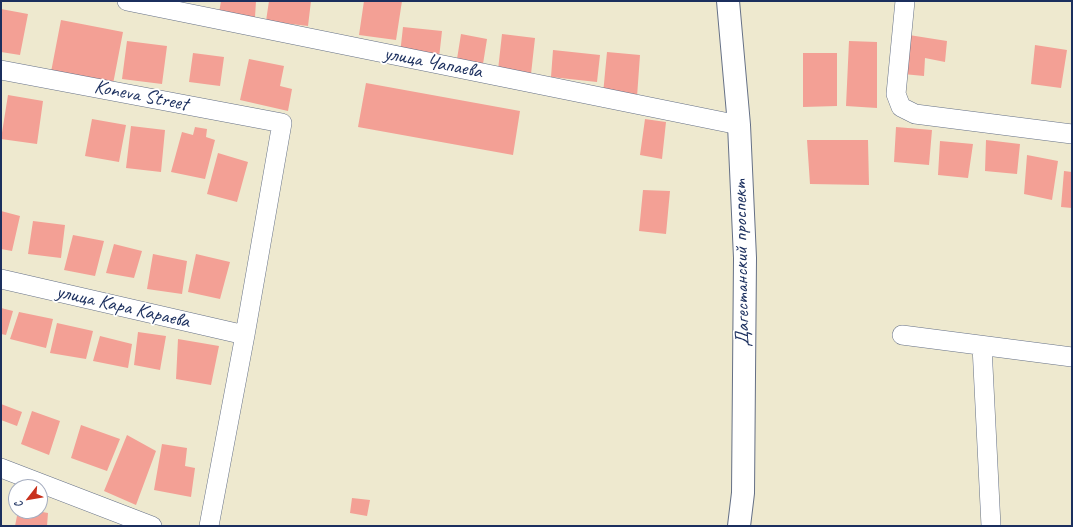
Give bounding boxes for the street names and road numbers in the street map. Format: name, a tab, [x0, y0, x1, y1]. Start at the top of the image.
street label: улица Чапаева	[382, 42, 484, 84]
street label: Koneva Street	[92, 75, 190, 117]
street label: Дагестанский проспект	[729, 179, 755, 347]
street label: улица Кара Караева	[54, 280, 192, 334]

